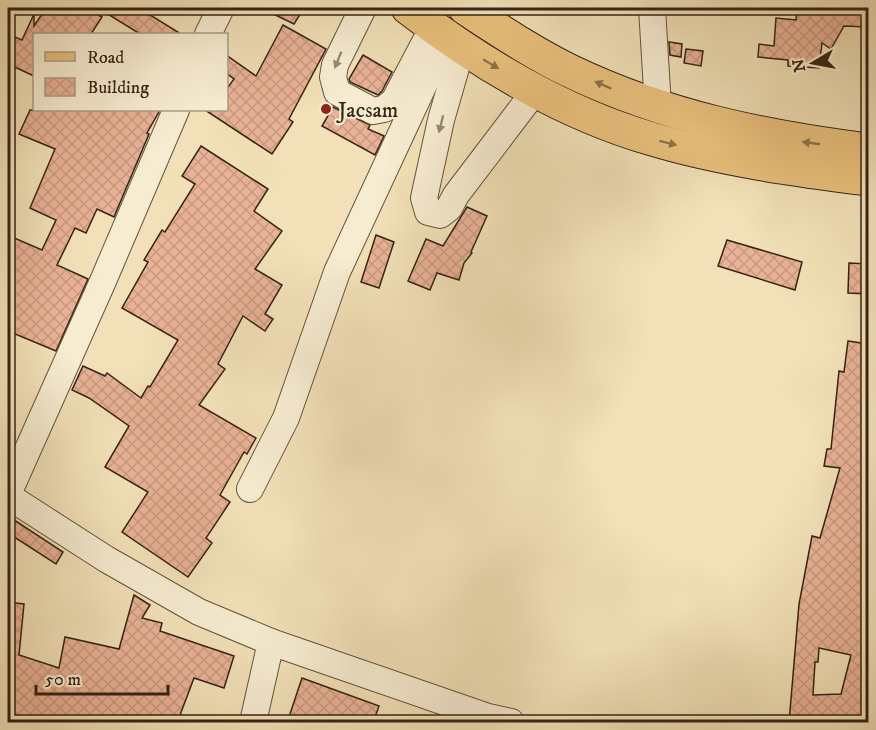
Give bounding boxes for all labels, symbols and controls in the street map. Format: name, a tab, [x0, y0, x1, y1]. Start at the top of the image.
legend	[33, 33, 228, 111]
north arrow	[783, 33, 843, 93]
text: Road	[87, 47, 124, 69]
one-way arrow	[333, 52, 343, 70]
text: N	[788, 57, 810, 74]
one-way arrow	[483, 59, 500, 69]
text: Building	[87, 77, 149, 99]
one-way arrow	[594, 81, 611, 90]
place label: Jacsam	[336, 97, 398, 124]
marker: Jacsam	[319, 102, 333, 116]
one-way arrow	[435, 114, 445, 133]
one-way arrow	[659, 138, 677, 148]
one-way arrow	[801, 138, 820, 147]
scale bar	[36, 658, 168, 696]
text: 50 m	[45, 669, 81, 691]

